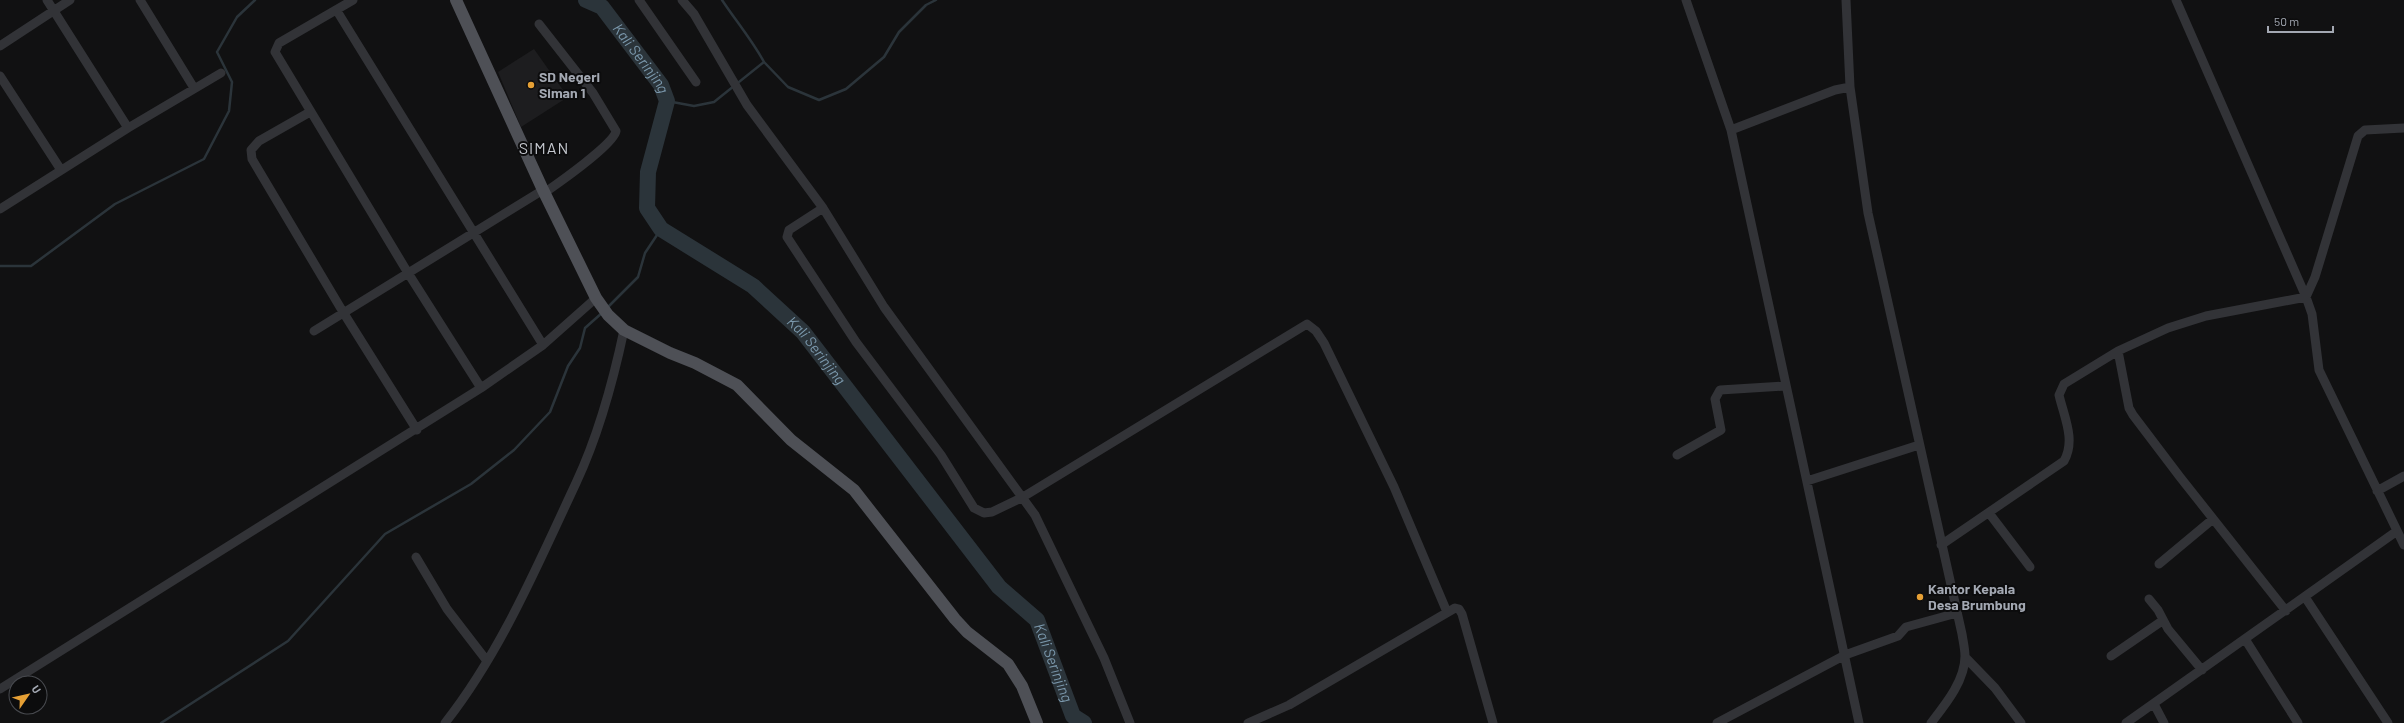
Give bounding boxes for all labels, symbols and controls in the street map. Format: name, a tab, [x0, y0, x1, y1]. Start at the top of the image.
scale bar	[2268, 8, 2333, 34]
text: 50 m	[2274, 14, 2299, 28]
water label: Kali Serinjing	[610, 19, 673, 96]
place label: SD Negeri Siman 1	[539, 68, 600, 101]
marker: SD Negeri Siman 1	[526, 80, 536, 90]
district label: SIMAN	[519, 138, 569, 157]
water label: Kali Serinjing	[784, 312, 850, 388]
place label: Kantor Kepala Desa Brumbung	[1928, 580, 2026, 613]
marker: Kantor Kepala Desa Brumbung	[1915, 592, 1925, 602]
water label: Kali Serinjing	[1031, 621, 1077, 705]
north arrow	[8, 675, 48, 715]
text: U	[29, 683, 44, 696]

